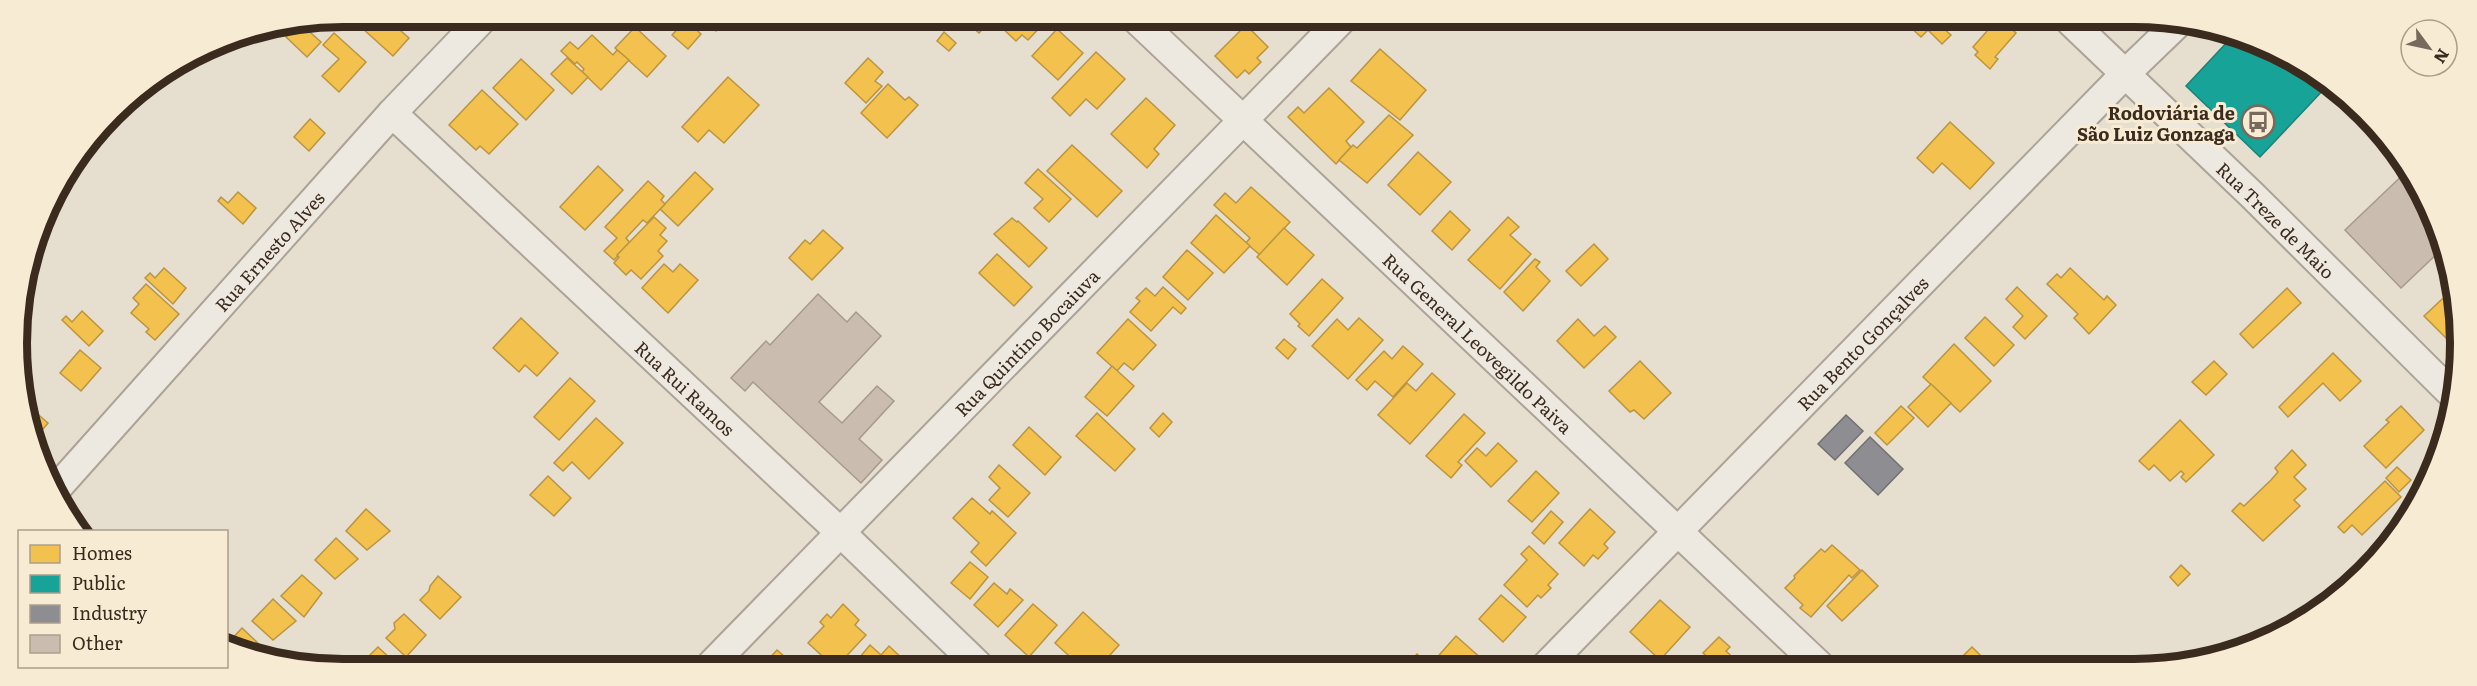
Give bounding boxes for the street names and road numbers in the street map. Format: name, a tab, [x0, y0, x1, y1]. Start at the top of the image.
street label: Rua Treze de Maio	[2211, 155, 2342, 284]
street label: Rua Ernesto Alves	[208, 185, 330, 317]
street label: Rua General Leovegildo Paiva	[1377, 246, 1579, 439]
street label: Rua Quintino Bocaiuva	[948, 262, 1105, 422]
street label: Rua Bento Gonçalves	[1790, 270, 1934, 416]
street label: Rua Rui Ramos	[630, 334, 742, 441]

